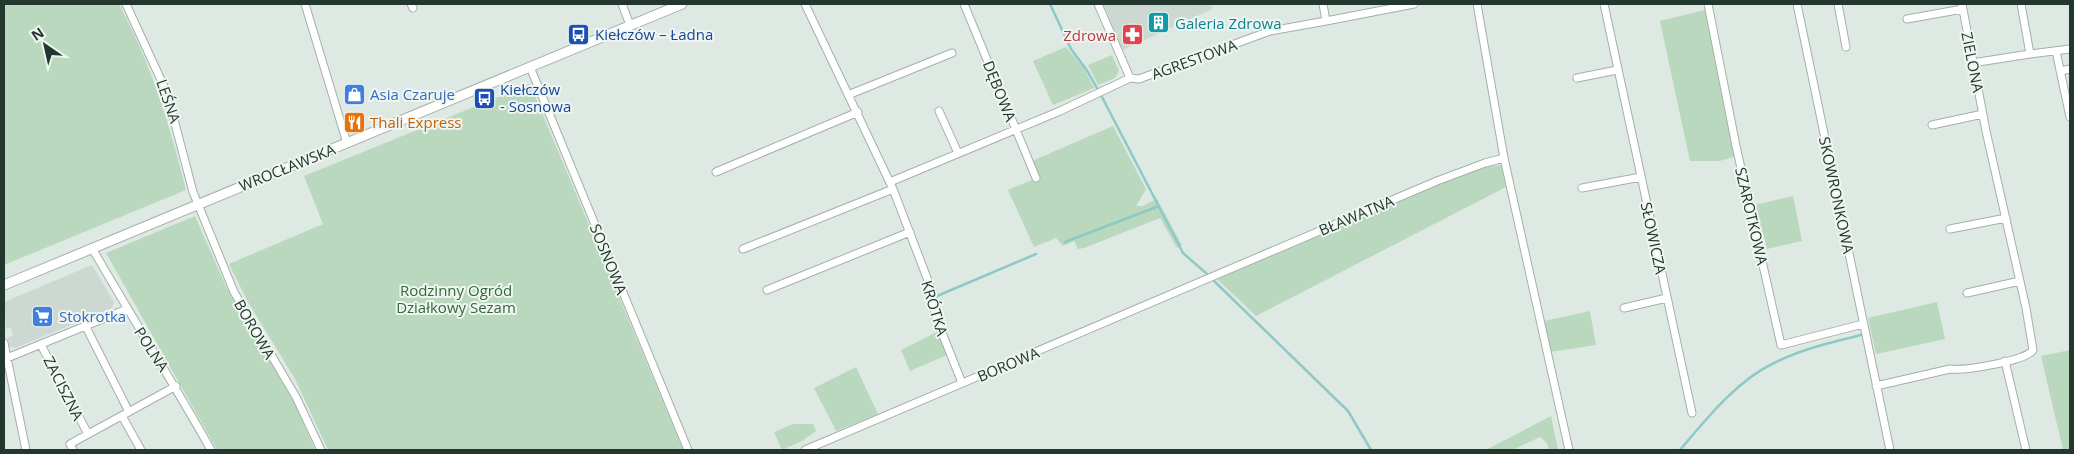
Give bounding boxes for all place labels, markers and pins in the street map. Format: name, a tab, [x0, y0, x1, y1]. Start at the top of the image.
building icon: Galeria Zdrowa	[1147, 11, 1171, 35]
place label: Galeria Zdrowa	[1175, 13, 1281, 33]
bus stop icon: Kiełczów – Ładna	[567, 22, 591, 46]
pharmacy icon: Zdrowa	[1120, 23, 1144, 47]
place label: Kiełczów – Ładna	[595, 24, 713, 44]
place label: Zdrowa	[1063, 25, 1116, 45]
place label: Kiełczów - Sosnowa	[500, 79, 571, 116]
shop icon: Asia Czaruje	[342, 82, 366, 106]
place label: Asia Czaruje	[370, 84, 455, 104]
bus stop icon: Kiełczów - Sosnowa	[472, 86, 496, 110]
restaurant icon: Thali Express	[342, 110, 366, 134]
place label: Thali Express	[370, 112, 461, 132]
supermarket icon: Stokrotka	[31, 304, 55, 328]
place label: Stokrotka	[59, 306, 126, 326]

